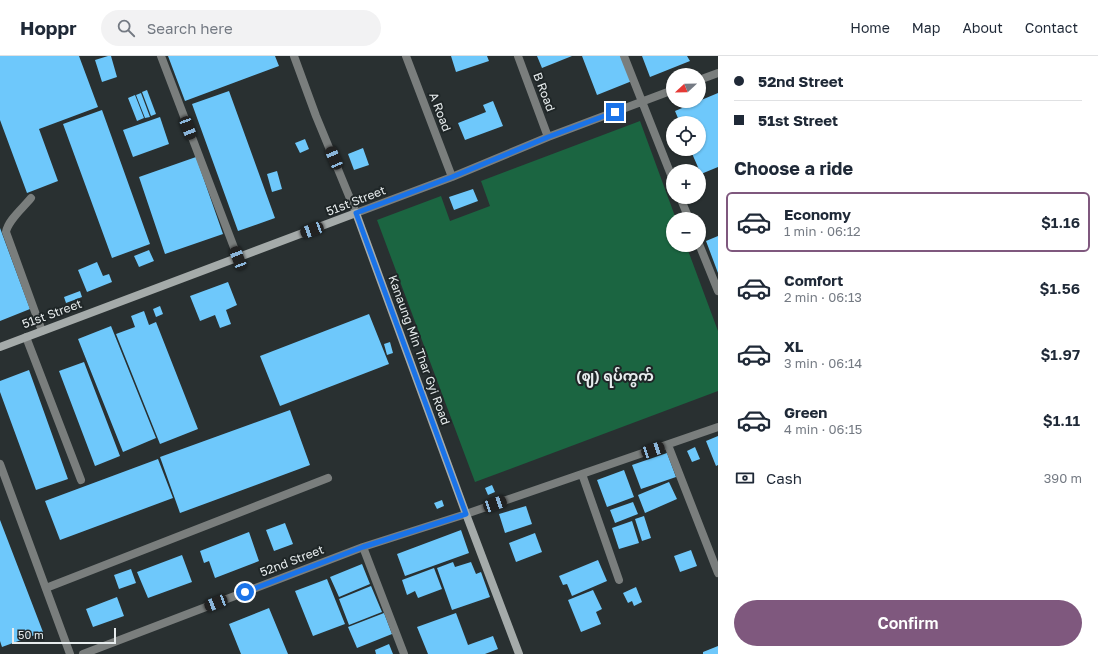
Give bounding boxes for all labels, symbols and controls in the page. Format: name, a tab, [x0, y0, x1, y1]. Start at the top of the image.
search box	[101, 10, 381, 46]
text: Hoppr	[20, 16, 77, 39]
icon: search	[115, 17, 137, 39]
text: Search here	[147, 19, 233, 37]
text: Home	[850, 19, 890, 36]
text: Map	[912, 19, 940, 36]
text: About	[962, 19, 1003, 36]
text: Contact	[1025, 19, 1078, 36]
north arrow	[666, 68, 706, 108]
map controls	[666, 68, 706, 252]
street label: B Road	[530, 70, 559, 113]
text: 52nd Street	[758, 72, 844, 90]
street label: A Road	[426, 90, 455, 133]
route end	[606, 103, 624, 121]
text: 51st Street	[758, 111, 838, 129]
car	[178, 115, 198, 141]
button: locate	[666, 116, 706, 156]
car	[324, 145, 344, 171]
text: Choose a ride	[734, 157, 853, 179]
button: +	[666, 164, 706, 204]
street label: 51st Street	[324, 182, 388, 219]
icon: car	[736, 204, 772, 240]
text: Economy	[784, 205, 851, 223]
button: −	[666, 212, 706, 252]
text: $1.16	[1041, 213, 1080, 231]
car	[299, 220, 325, 240]
text: 1 min · 06:12	[784, 223, 861, 239]
car	[228, 245, 248, 271]
icon: car	[736, 270, 772, 306]
text: Comfort	[784, 271, 843, 289]
street label: Kanaung Min Thar Gyi Road	[385, 273, 454, 427]
text: $1.56	[1040, 279, 1080, 297]
text: 2 min · 06:13	[784, 289, 862, 305]
street label: 51st Street	[20, 296, 84, 331]
icon: car	[736, 336, 772, 372]
text: XL	[784, 337, 803, 355]
text: $1.97	[1040, 345, 1080, 363]
text: 3 min · 06:14	[784, 355, 862, 371]
district label: (ဈ) ရပ်ကွက်	[576, 366, 654, 388]
icon: car	[736, 402, 772, 438]
text: Green	[784, 403, 827, 421]
text: $1.11	[1043, 411, 1080, 429]
text: 4 min · 06:15	[784, 421, 862, 437]
car	[640, 440, 666, 460]
icon: cash	[734, 467, 756, 489]
text: Cash	[766, 469, 802, 487]
text: 390 m	[1044, 470, 1082, 486]
car	[482, 494, 508, 514]
street label: 52nd Street	[258, 541, 326, 580]
route start	[236, 583, 254, 601]
car	[203, 593, 229, 613]
button: Confirm	[734, 600, 1082, 646]
scale bar	[12, 626, 116, 645]
text: 50 m	[18, 628, 44, 641]

